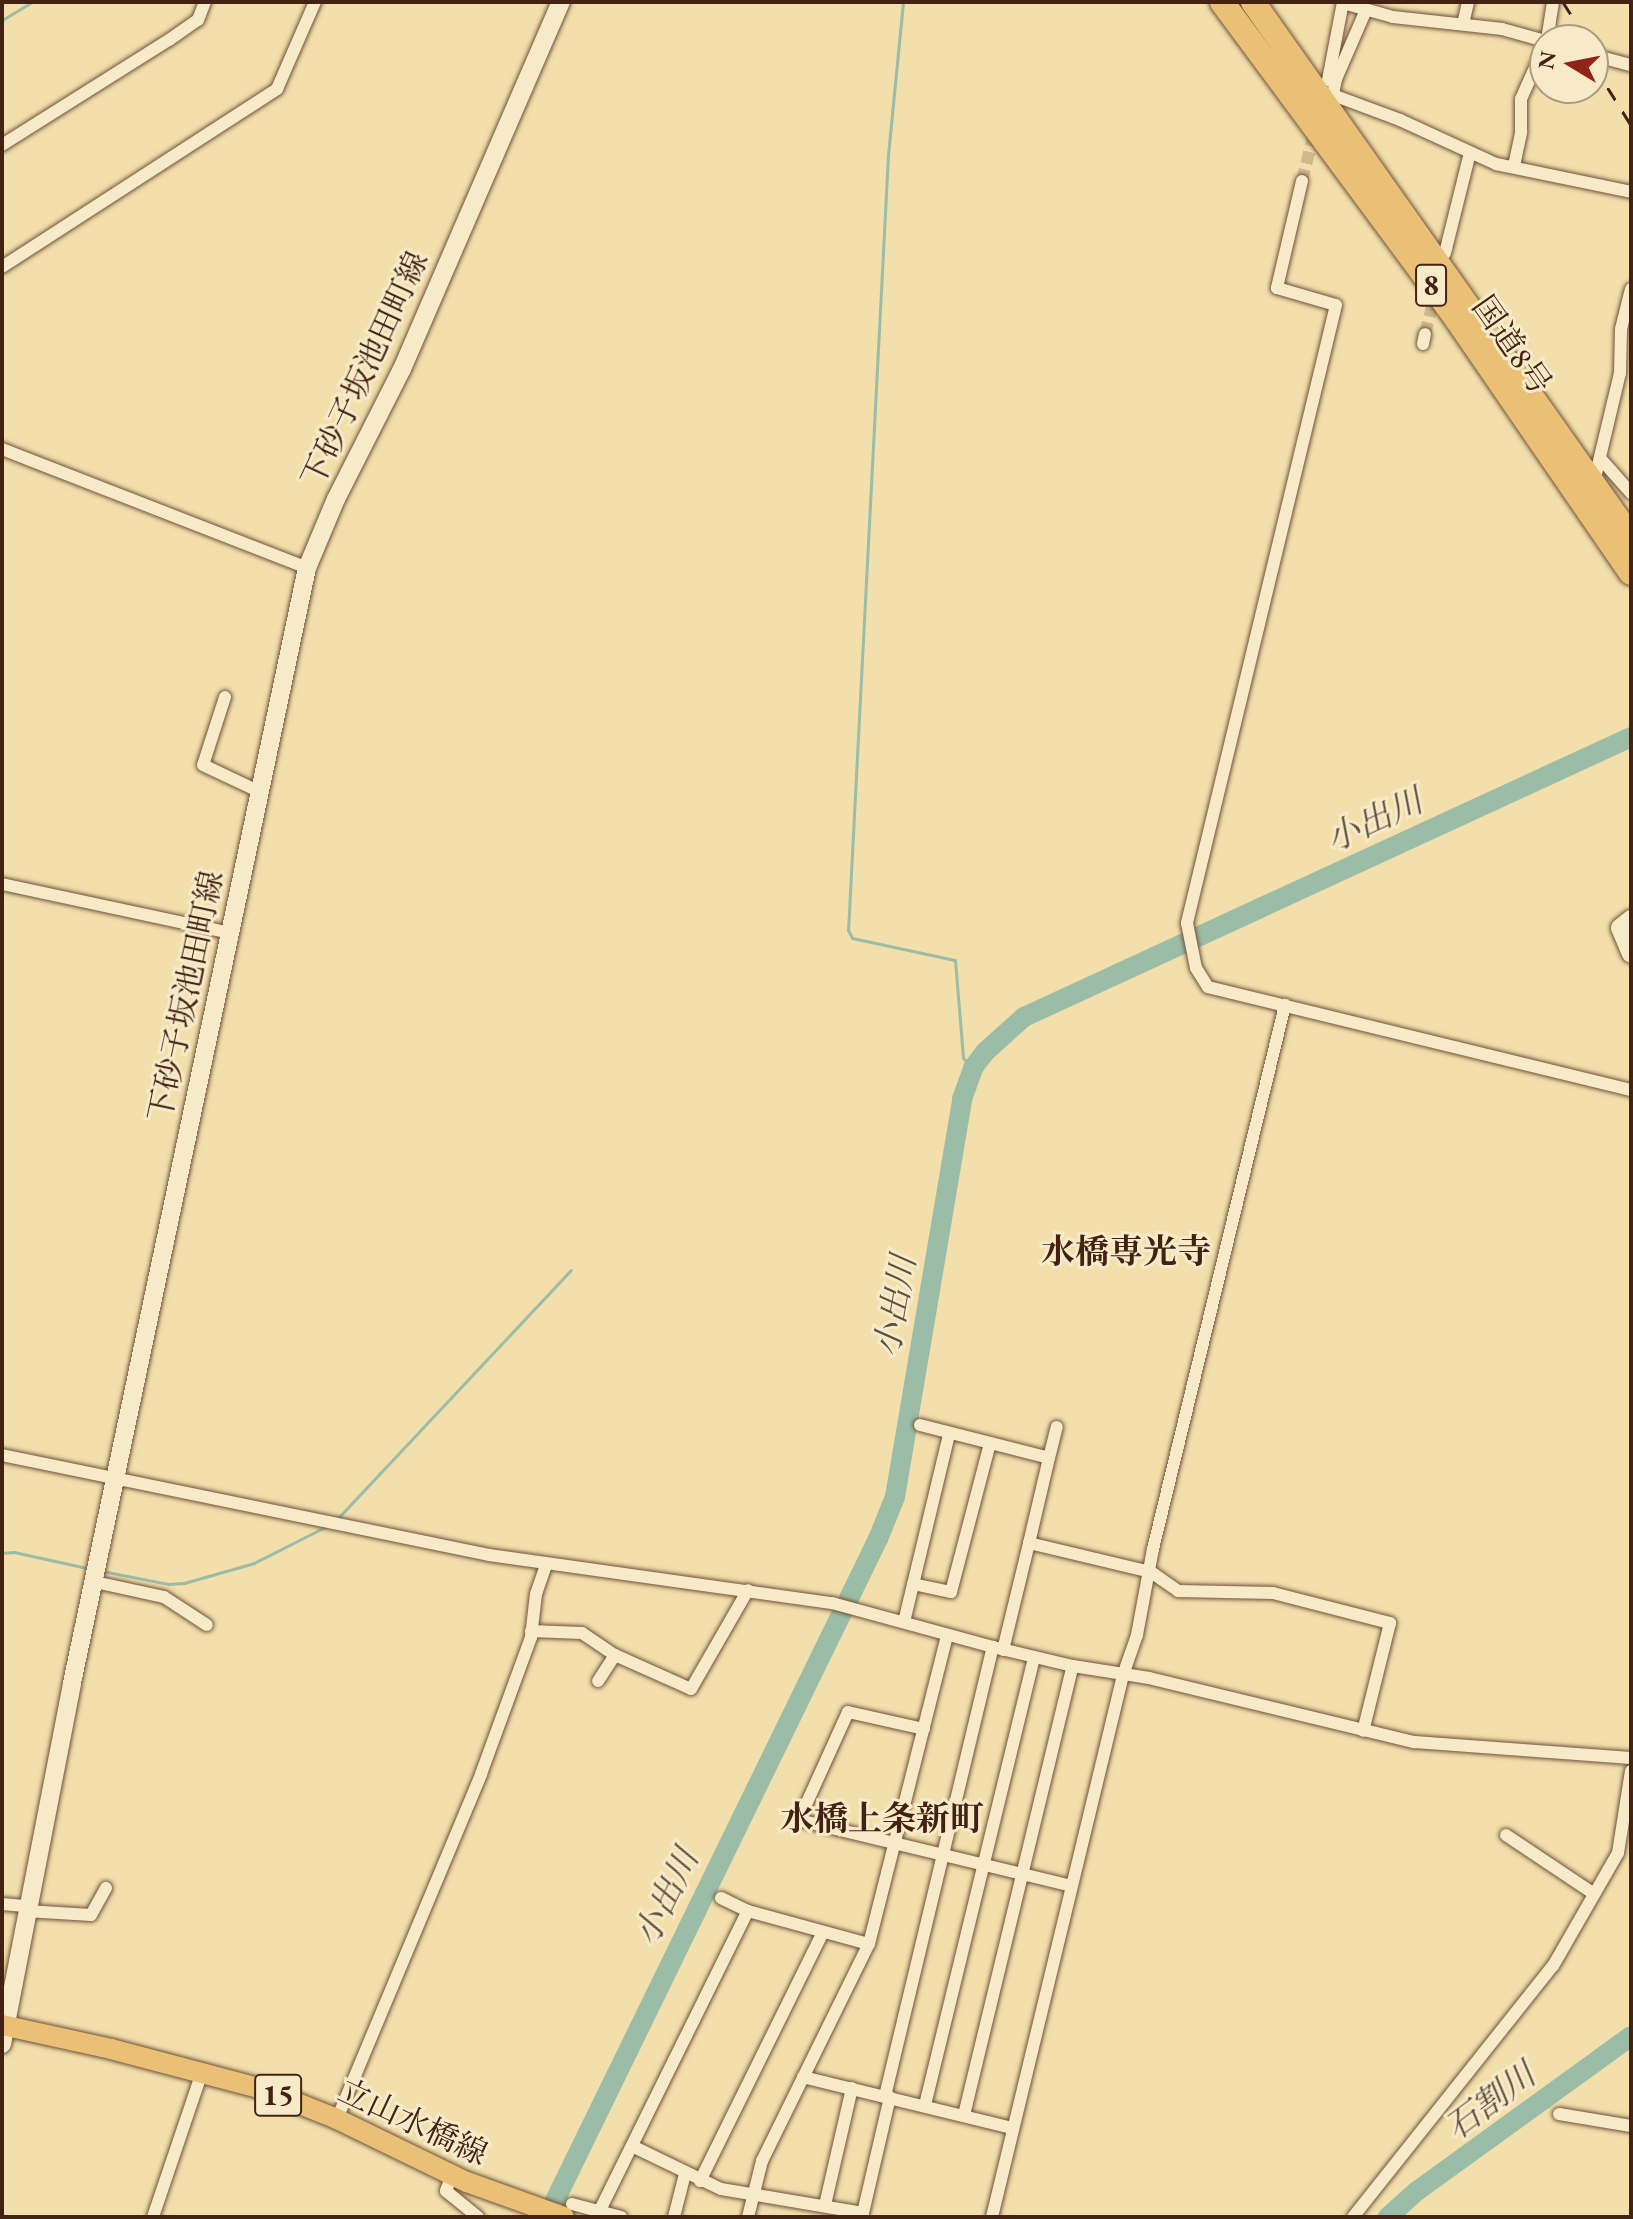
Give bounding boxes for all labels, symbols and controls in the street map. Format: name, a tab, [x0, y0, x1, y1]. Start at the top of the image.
north arrow	[1529, 24, 1609, 104]
text: N	[1531, 49, 1563, 71]
street label: 下砂子坂池田町線	[294, 245, 436, 493]
road number: 8	[1415, 259, 1447, 311]
street label: 国道8号	[1464, 288, 1560, 402]
water label: 小出川	[1319, 780, 1429, 860]
street label: 下砂子坂池田町線	[141, 867, 231, 1125]
district label: 水橋専光寺	[1041, 1232, 1211, 1272]
water label: 小出川	[866, 1252, 924, 1360]
district label: 水橋上条新町	[780, 1799, 984, 1839]
water label: 小出川	[625, 1842, 707, 1952]
water label: 石割川	[1437, 2054, 1543, 2148]
road number: 15	[254, 2069, 302, 2121]
street label: 立山水橋線	[332, 2071, 494, 2173]

